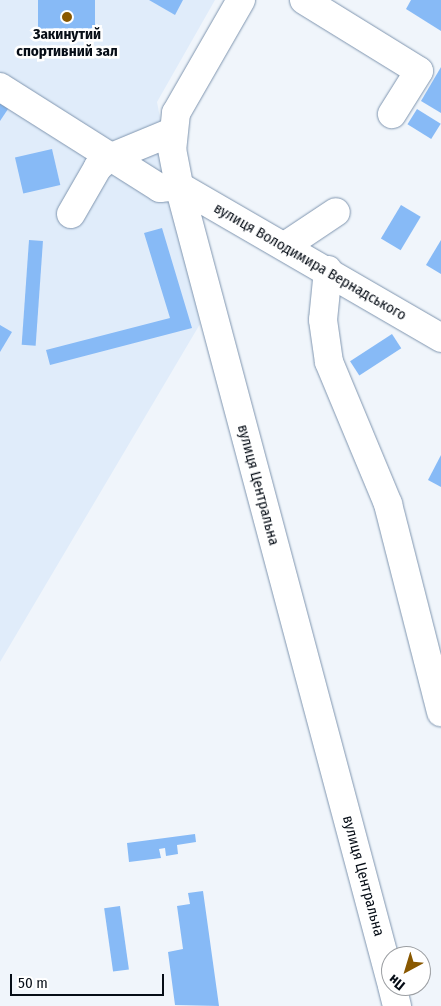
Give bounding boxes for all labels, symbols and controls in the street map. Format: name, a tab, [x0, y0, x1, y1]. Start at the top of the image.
marker: Закинутий спортивний зал	[61, 11, 73, 23]
place label: Закинутий спортивний зал	[16, 25, 118, 60]
street label: вулиця Володимира Вернадського	[211, 199, 409, 325]
street label: вулиця Центральна	[233, 423, 283, 547]
street label: вулиця Центральна	[338, 814, 388, 938]
north arrow	[381, 946, 431, 996]
scale bar	[12, 964, 166, 996]
text: Пн	[385, 971, 408, 994]
text: 50 m	[18, 974, 48, 992]

